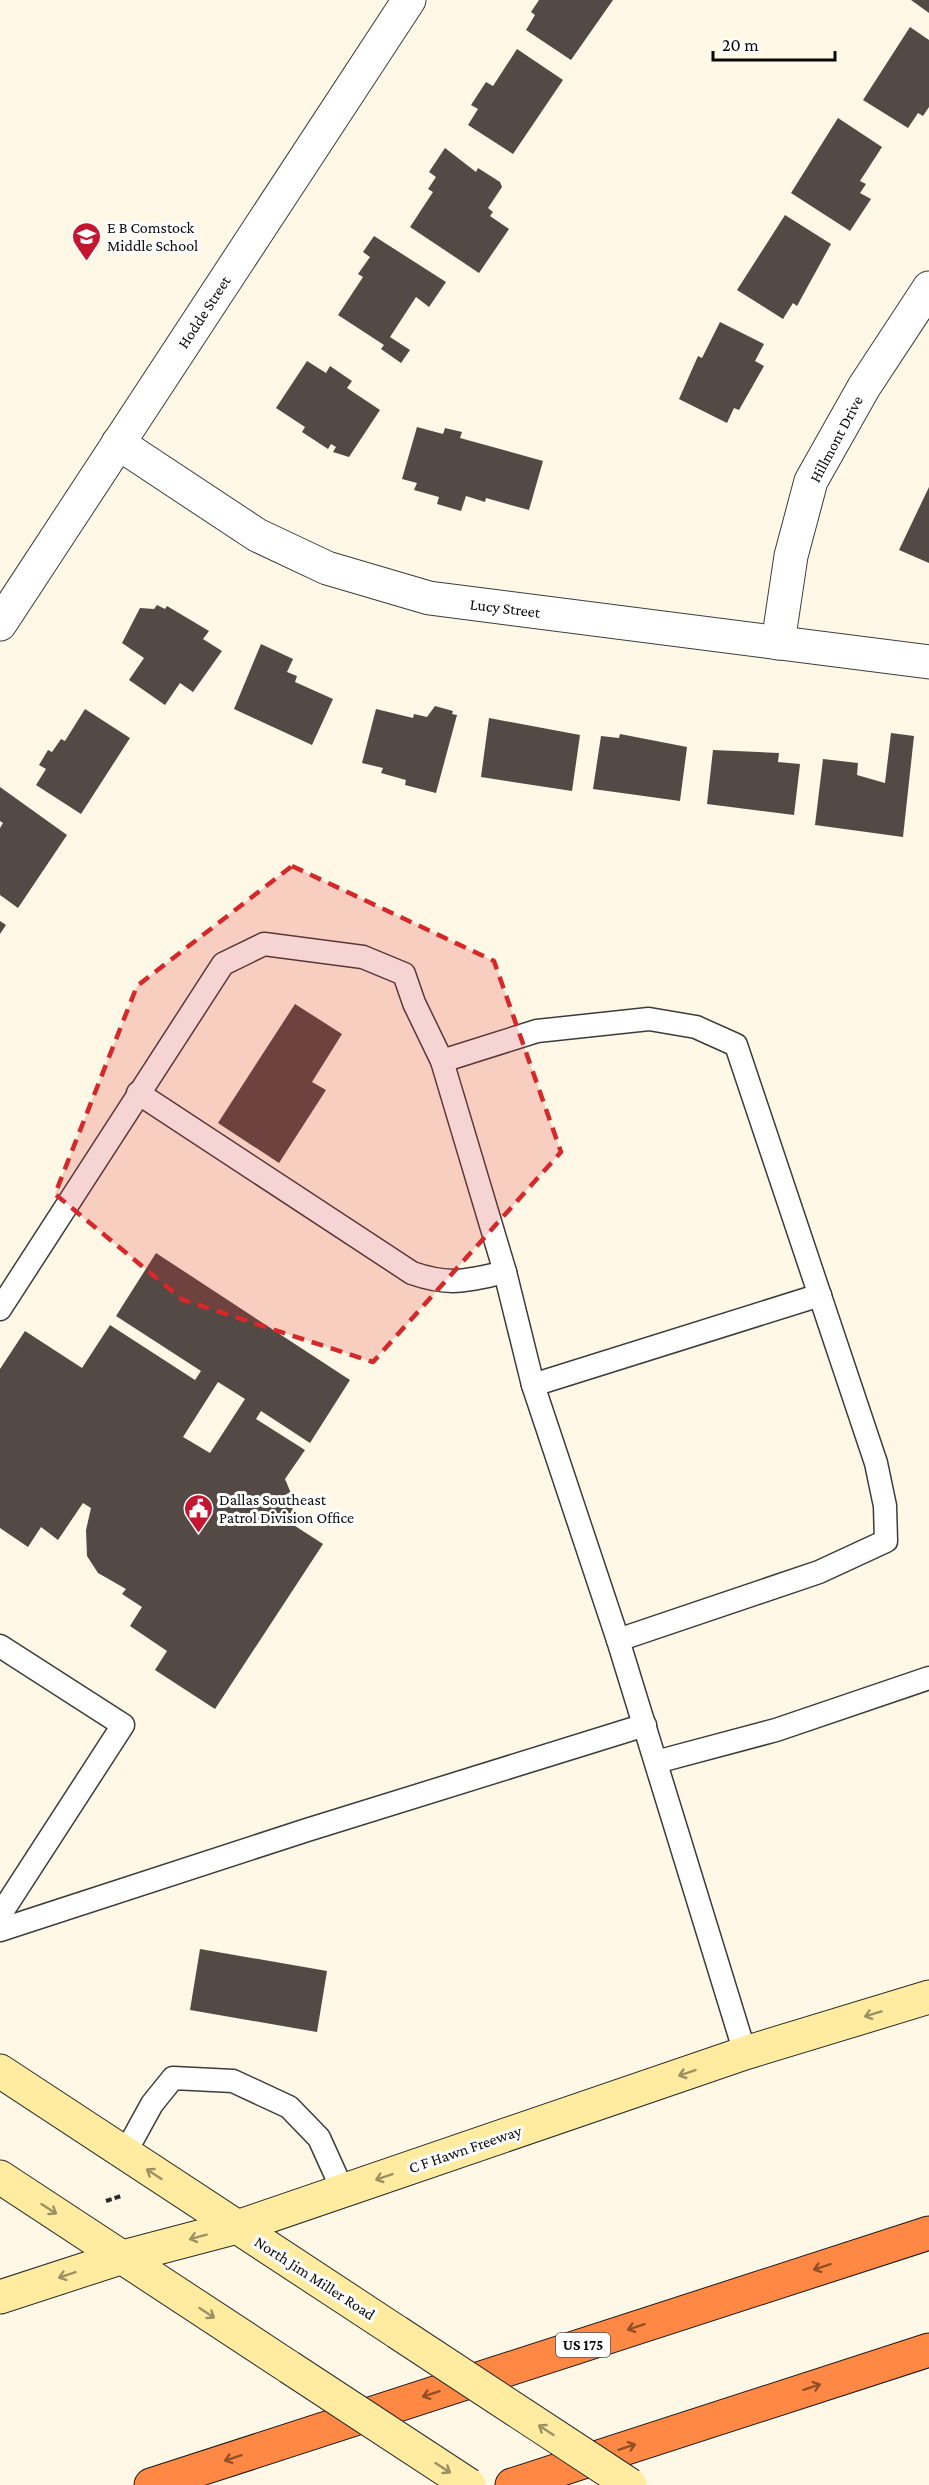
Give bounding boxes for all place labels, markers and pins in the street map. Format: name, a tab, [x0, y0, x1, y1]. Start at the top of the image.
place label: E B Comstock Middle School	[107, 219, 198, 254]
school or university icon: E B Comstock Middle School	[70, 220, 102, 262]
place label: Dallas Southeast Patrol Division Office	[219, 1491, 354, 1526]
public building icon: Dallas Southeast Patrol Division Office	[182, 1492, 214, 1534]

